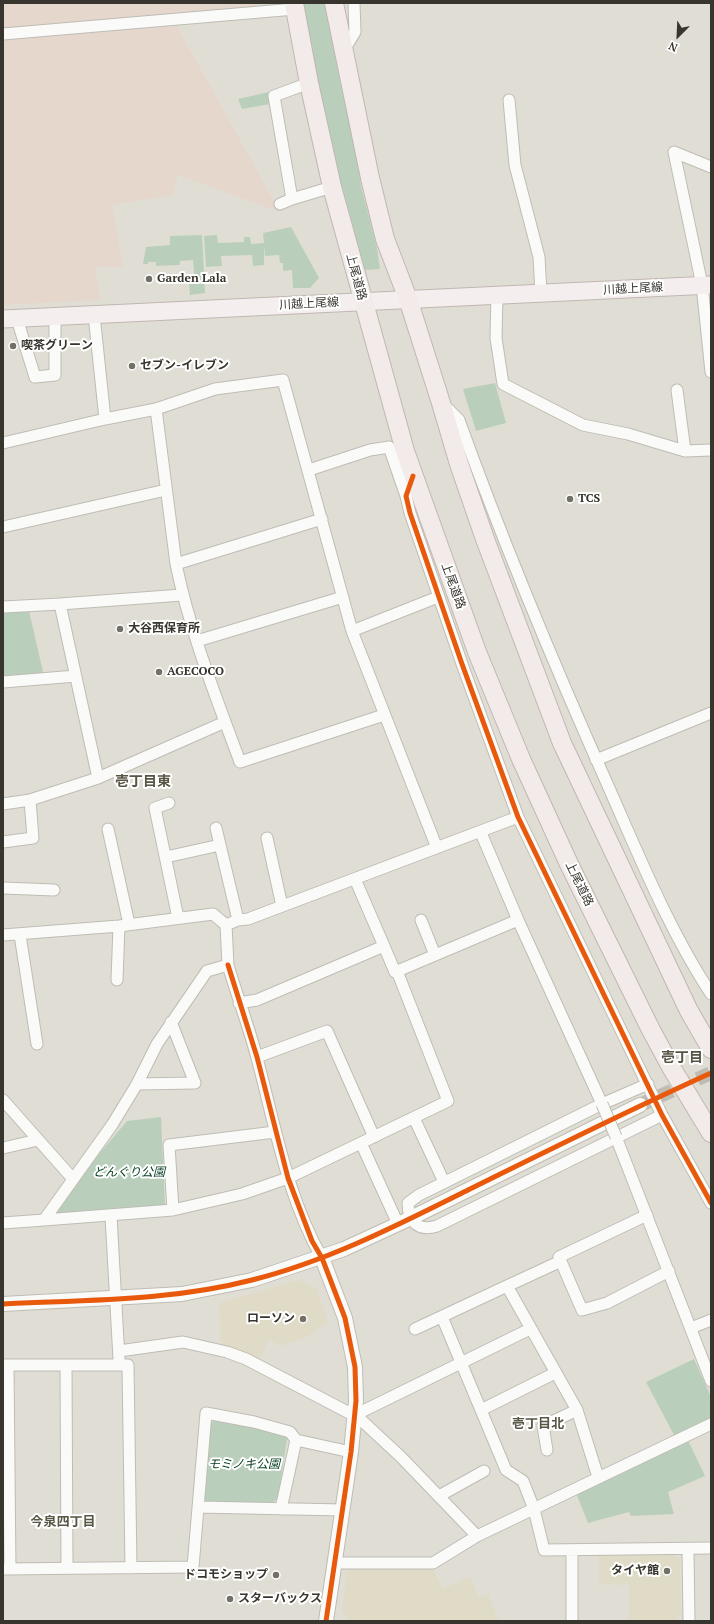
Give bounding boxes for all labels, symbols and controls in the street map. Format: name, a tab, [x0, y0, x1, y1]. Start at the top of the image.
north arrow	[658, 16, 698, 56]
text: N	[666, 39, 680, 55]
street label: 上尾道路	[343, 252, 369, 302]
place label: Garden Lala	[157, 272, 226, 286]
marker: Garden Lala	[144, 274, 154, 284]
street label: 川越上尾線	[603, 280, 663, 298]
street label: 川越上尾線	[279, 295, 339, 313]
place label: 喫茶グリーン	[21, 339, 93, 353]
marker: 喫茶グリーン	[8, 341, 18, 351]
place label: セブン-イレブン	[140, 359, 229, 373]
marker: セブン-イレブン	[127, 361, 137, 371]
place label: TCS	[578, 492, 600, 506]
marker: TCS	[565, 494, 575, 504]
street label: 上尾道路	[438, 561, 468, 611]
place label: 大谷西保育所	[128, 622, 200, 636]
marker: 大谷西保育所	[115, 624, 125, 634]
place label: AGECOCO	[167, 665, 224, 679]
marker: AGECOCO	[154, 667, 164, 677]
district label: 壱丁目東	[115, 774, 171, 790]
street label: 上尾道路	[562, 859, 596, 909]
district label: 壱丁目	[661, 1050, 703, 1066]
park label: どんぐり公園	[93, 1166, 165, 1180]
place label: ローソン	[247, 1312, 295, 1326]
marker: ローソン	[298, 1314, 308, 1324]
district label: 壱丁目北	[512, 1416, 564, 1432]
park label: モミノキ公園	[208, 1458, 280, 1472]
district label: 今泉四丁目	[31, 1514, 95, 1530]
place label: タイヤ館	[611, 1564, 659, 1578]
marker: タイヤ館	[662, 1566, 672, 1576]
place label: ドコモショップ	[184, 1568, 268, 1582]
marker: ドコモショップ	[271, 1570, 281, 1580]
place label: スターバックス	[238, 1592, 322, 1606]
marker: スターバックス	[225, 1594, 235, 1604]

